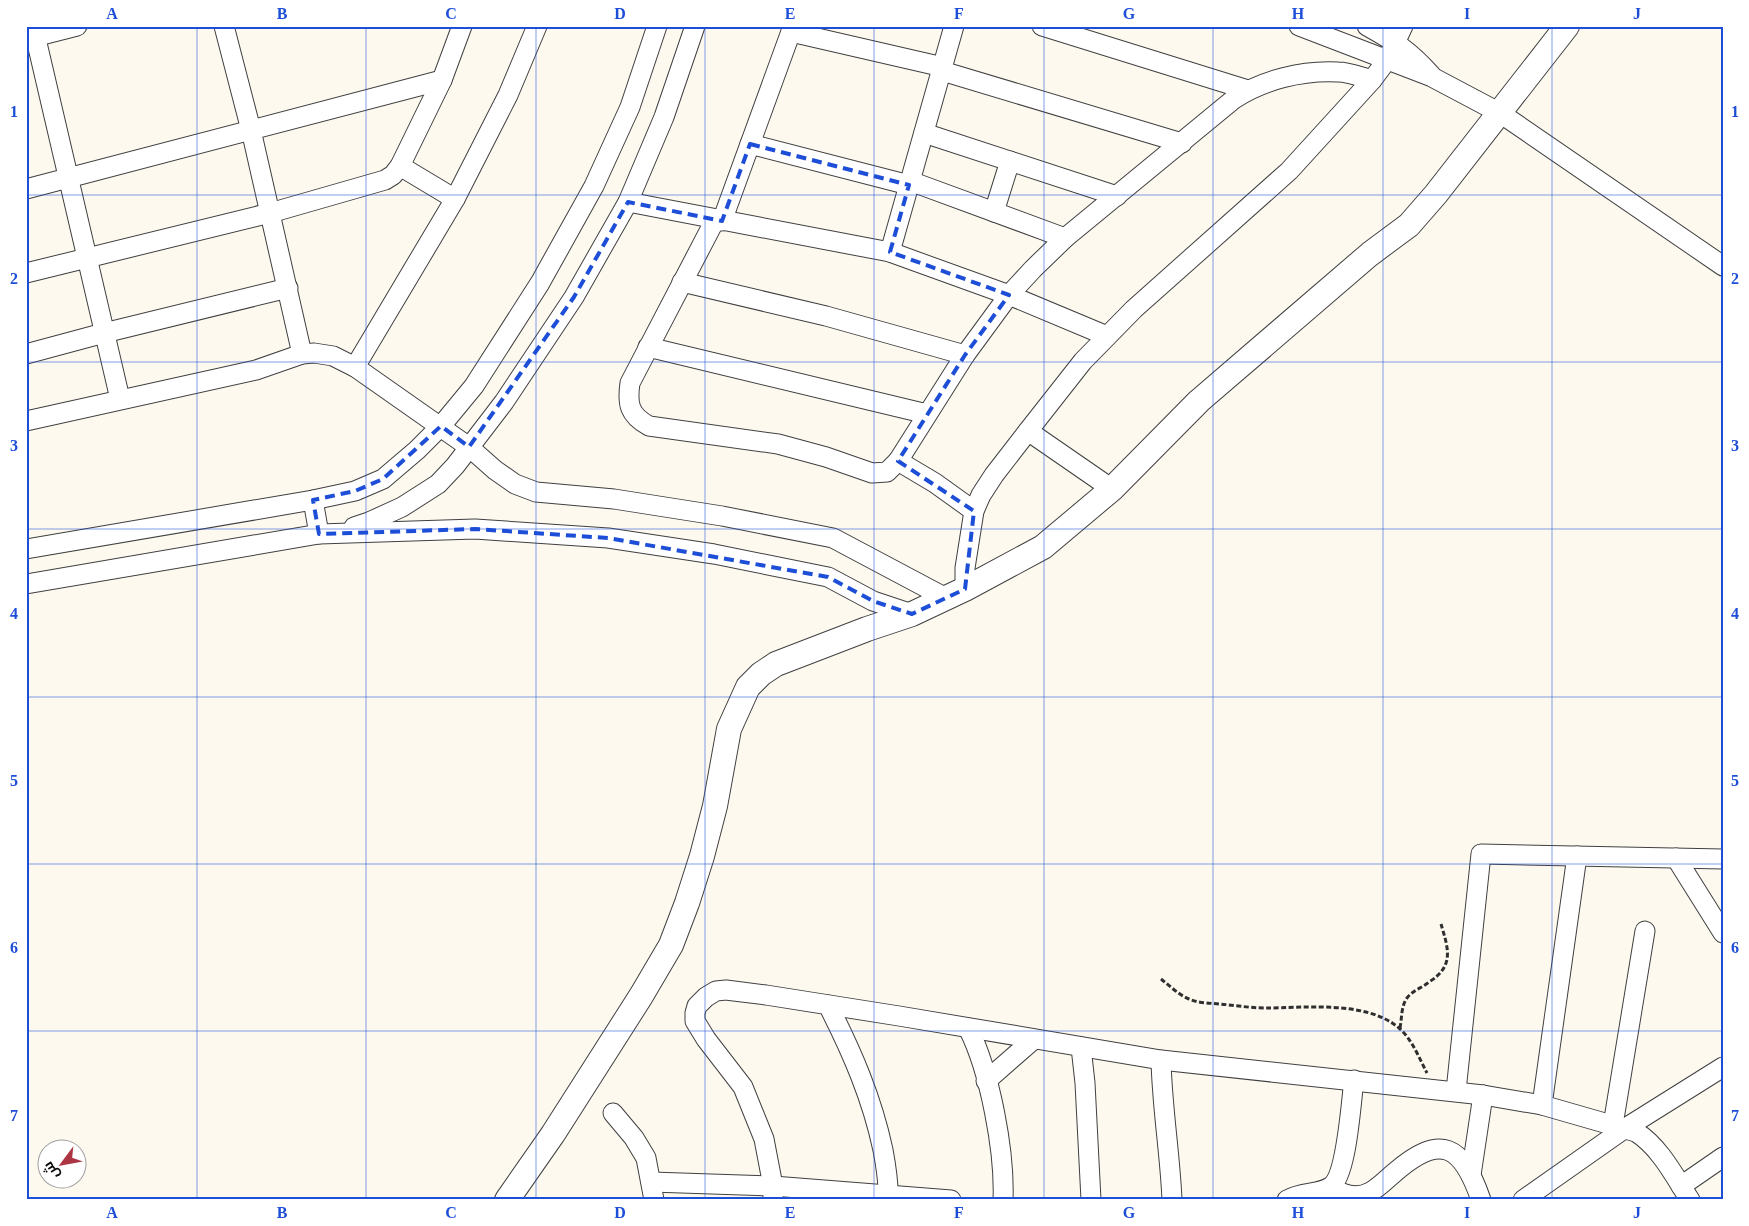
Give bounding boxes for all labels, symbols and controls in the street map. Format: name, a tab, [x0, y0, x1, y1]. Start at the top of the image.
text: A	[106, 5, 118, 22]
text: B	[277, 5, 288, 22]
text: C	[445, 5, 457, 22]
text: D	[614, 5, 626, 22]
text: E	[785, 5, 795, 22]
text: F	[954, 5, 964, 22]
text: G	[1123, 5, 1136, 22]
text: H	[1292, 5, 1305, 22]
text: I	[1464, 5, 1470, 22]
text: J	[1633, 5, 1641, 22]
text: 1	[10, 103, 18, 120]
text: 1	[1731, 103, 1739, 120]
text: 2	[10, 270, 18, 287]
text: 2	[1731, 270, 1739, 287]
text: 3	[10, 437, 18, 454]
text: 3	[1731, 437, 1739, 454]
text: 4	[10, 605, 18, 622]
text: 4	[1731, 605, 1739, 622]
text: 5	[10, 772, 18, 789]
text: 5	[1731, 772, 1739, 789]
text: 6	[10, 939, 18, 956]
text: 6	[1731, 939, 1739, 956]
text: 7	[10, 1107, 18, 1124]
text: 7	[1731, 1107, 1739, 1124]
north arrow	[38, 1138, 88, 1188]
text: ش	[39, 1158, 63, 1183]
text: A	[106, 1204, 118, 1221]
text: B	[277, 1204, 288, 1221]
text: C	[445, 1204, 457, 1221]
text: D	[614, 1204, 626, 1221]
text: E	[785, 1204, 795, 1221]
text: F	[954, 1204, 964, 1221]
text: G	[1123, 1204, 1136, 1221]
text: H	[1292, 1204, 1305, 1221]
text: I	[1464, 1204, 1470, 1221]
text: J	[1633, 1204, 1641, 1221]

